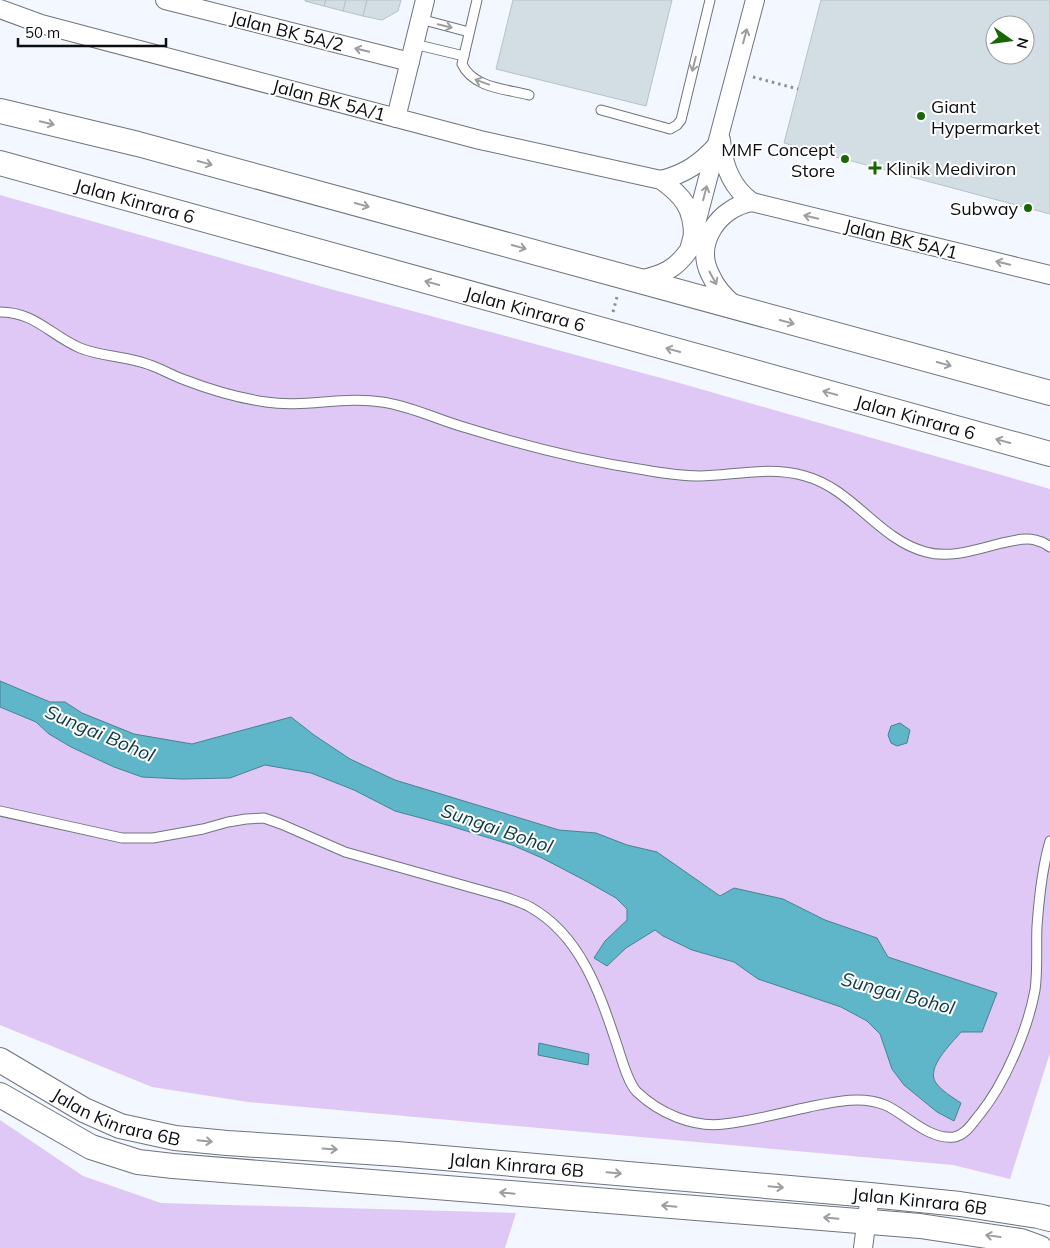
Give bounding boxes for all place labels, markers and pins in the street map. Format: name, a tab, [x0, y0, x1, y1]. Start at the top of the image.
place label: Giant Hypermarket	[931, 95, 1040, 139]
marker: Giant Hypermarket	[915, 110, 927, 122]
place label: MMF Concept Store	[721, 138, 835, 182]
marker: MMF Concept Store	[839, 153, 851, 165]
place label: Klinik Mediviron	[886, 157, 1016, 180]
marker: Klinik Mediviron	[868, 161, 882, 175]
place label: Subway	[950, 197, 1018, 220]
marker: Subway	[1022, 202, 1034, 214]

